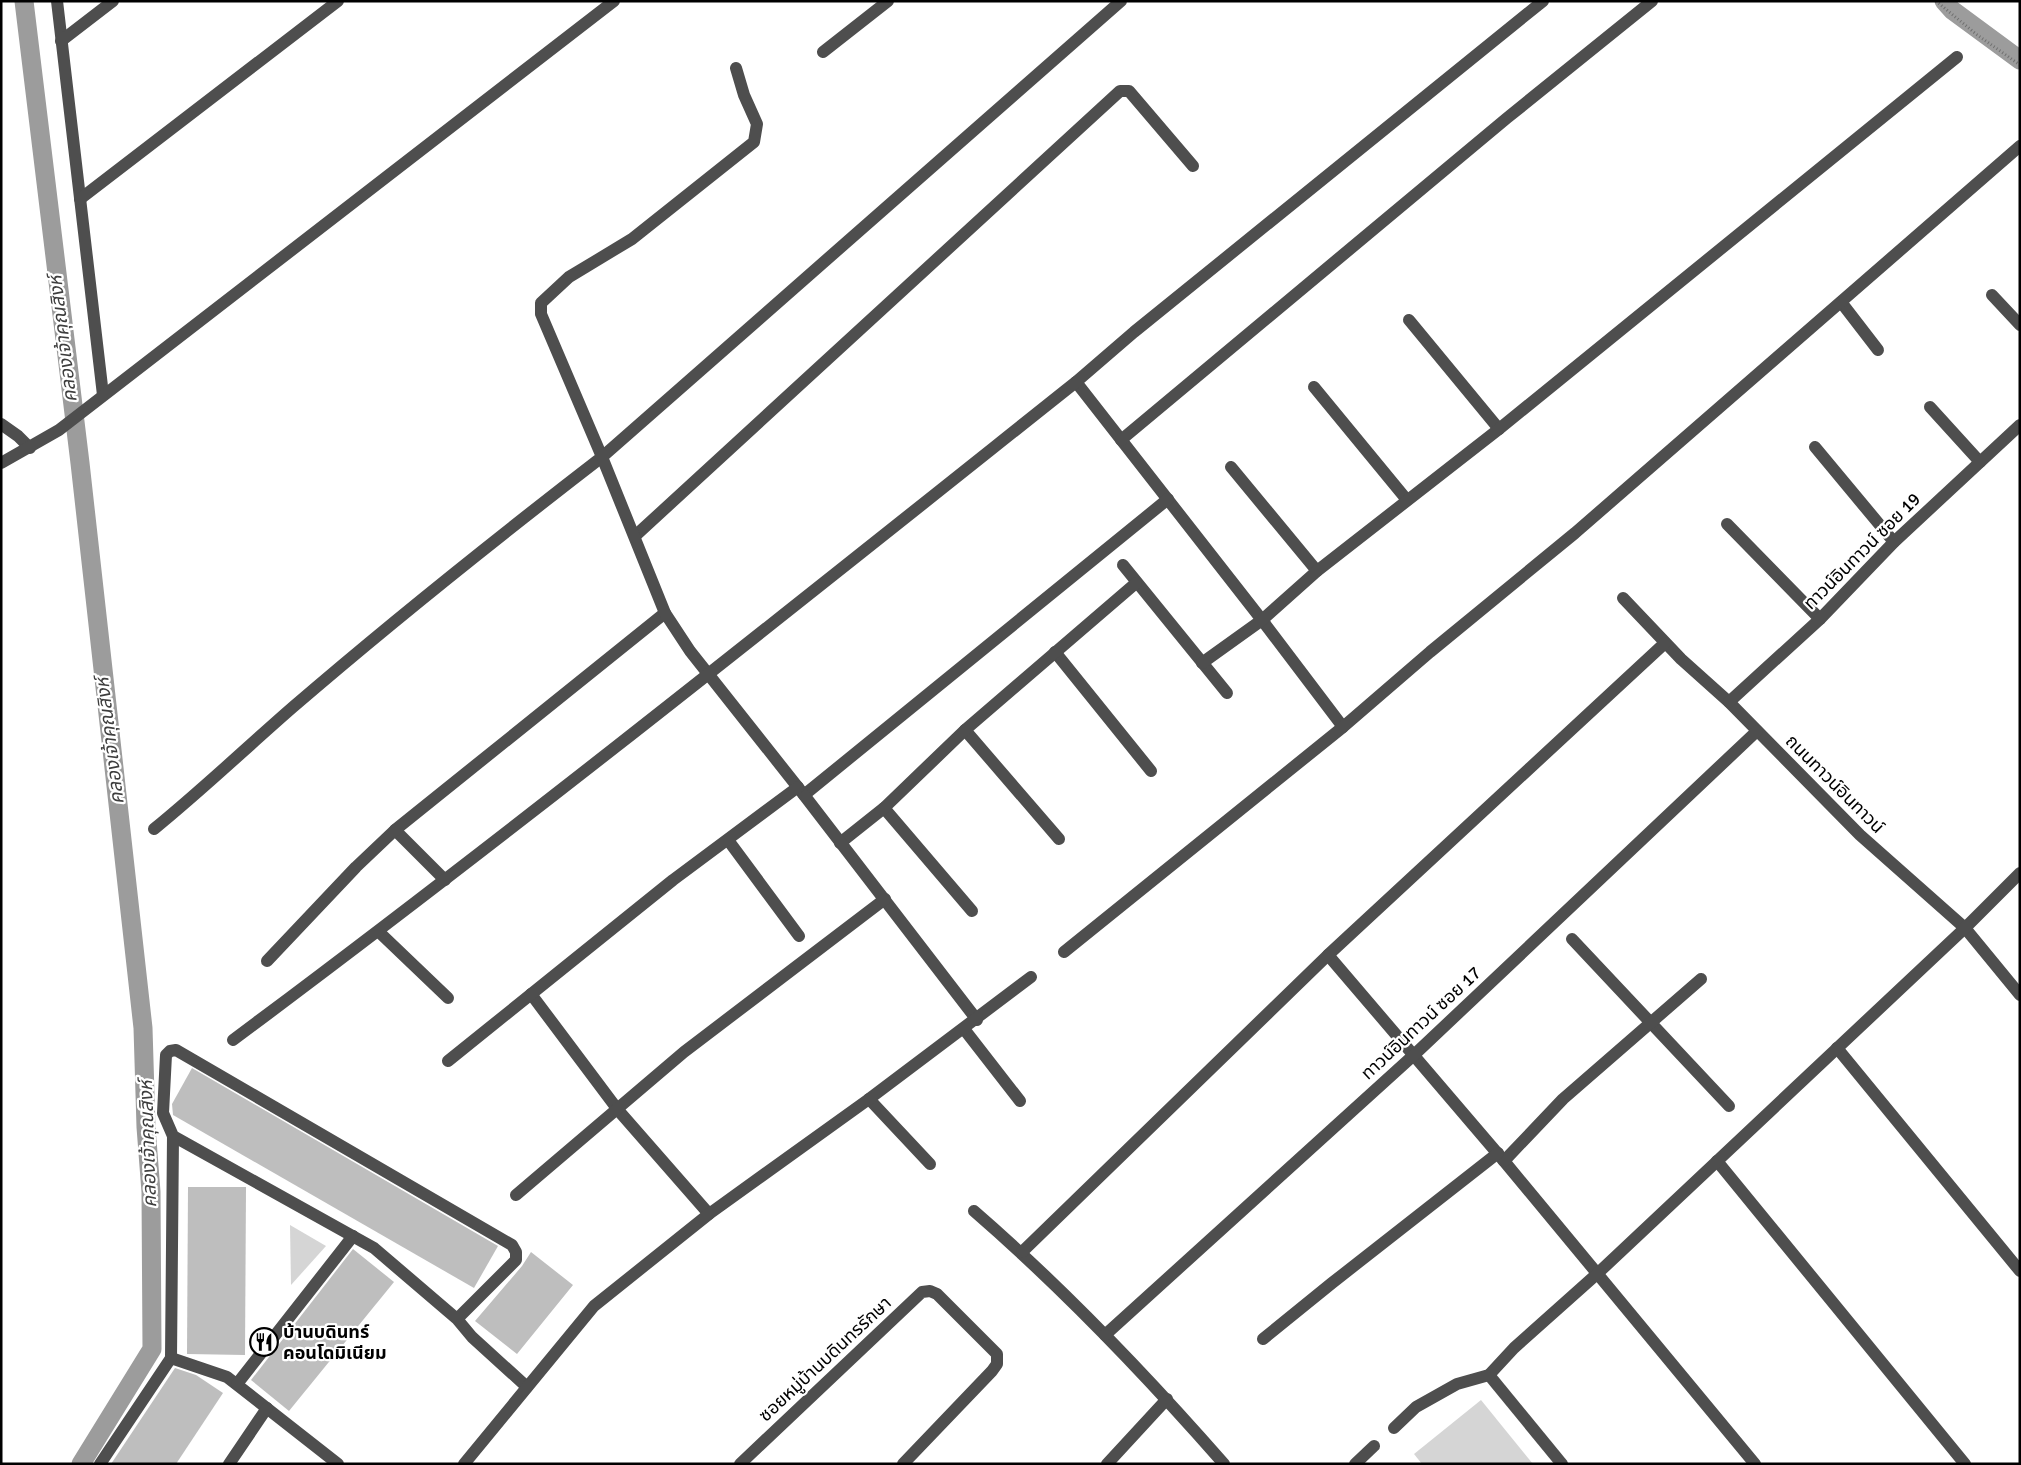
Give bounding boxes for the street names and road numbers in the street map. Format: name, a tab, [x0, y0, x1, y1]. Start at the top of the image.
street label: ทาวน์อินทาวน์ ซอย 19	[1799, 488, 1925, 614]
street label: ถนนทาวน์อินทาวน์	[1781, 730, 1889, 838]
street label: ทาวน์อินทาวน์ ซอย 17	[1356, 962, 1486, 1084]
street label: ซอยหมู่บ้านบดินทรรักษา	[754, 1292, 896, 1427]

